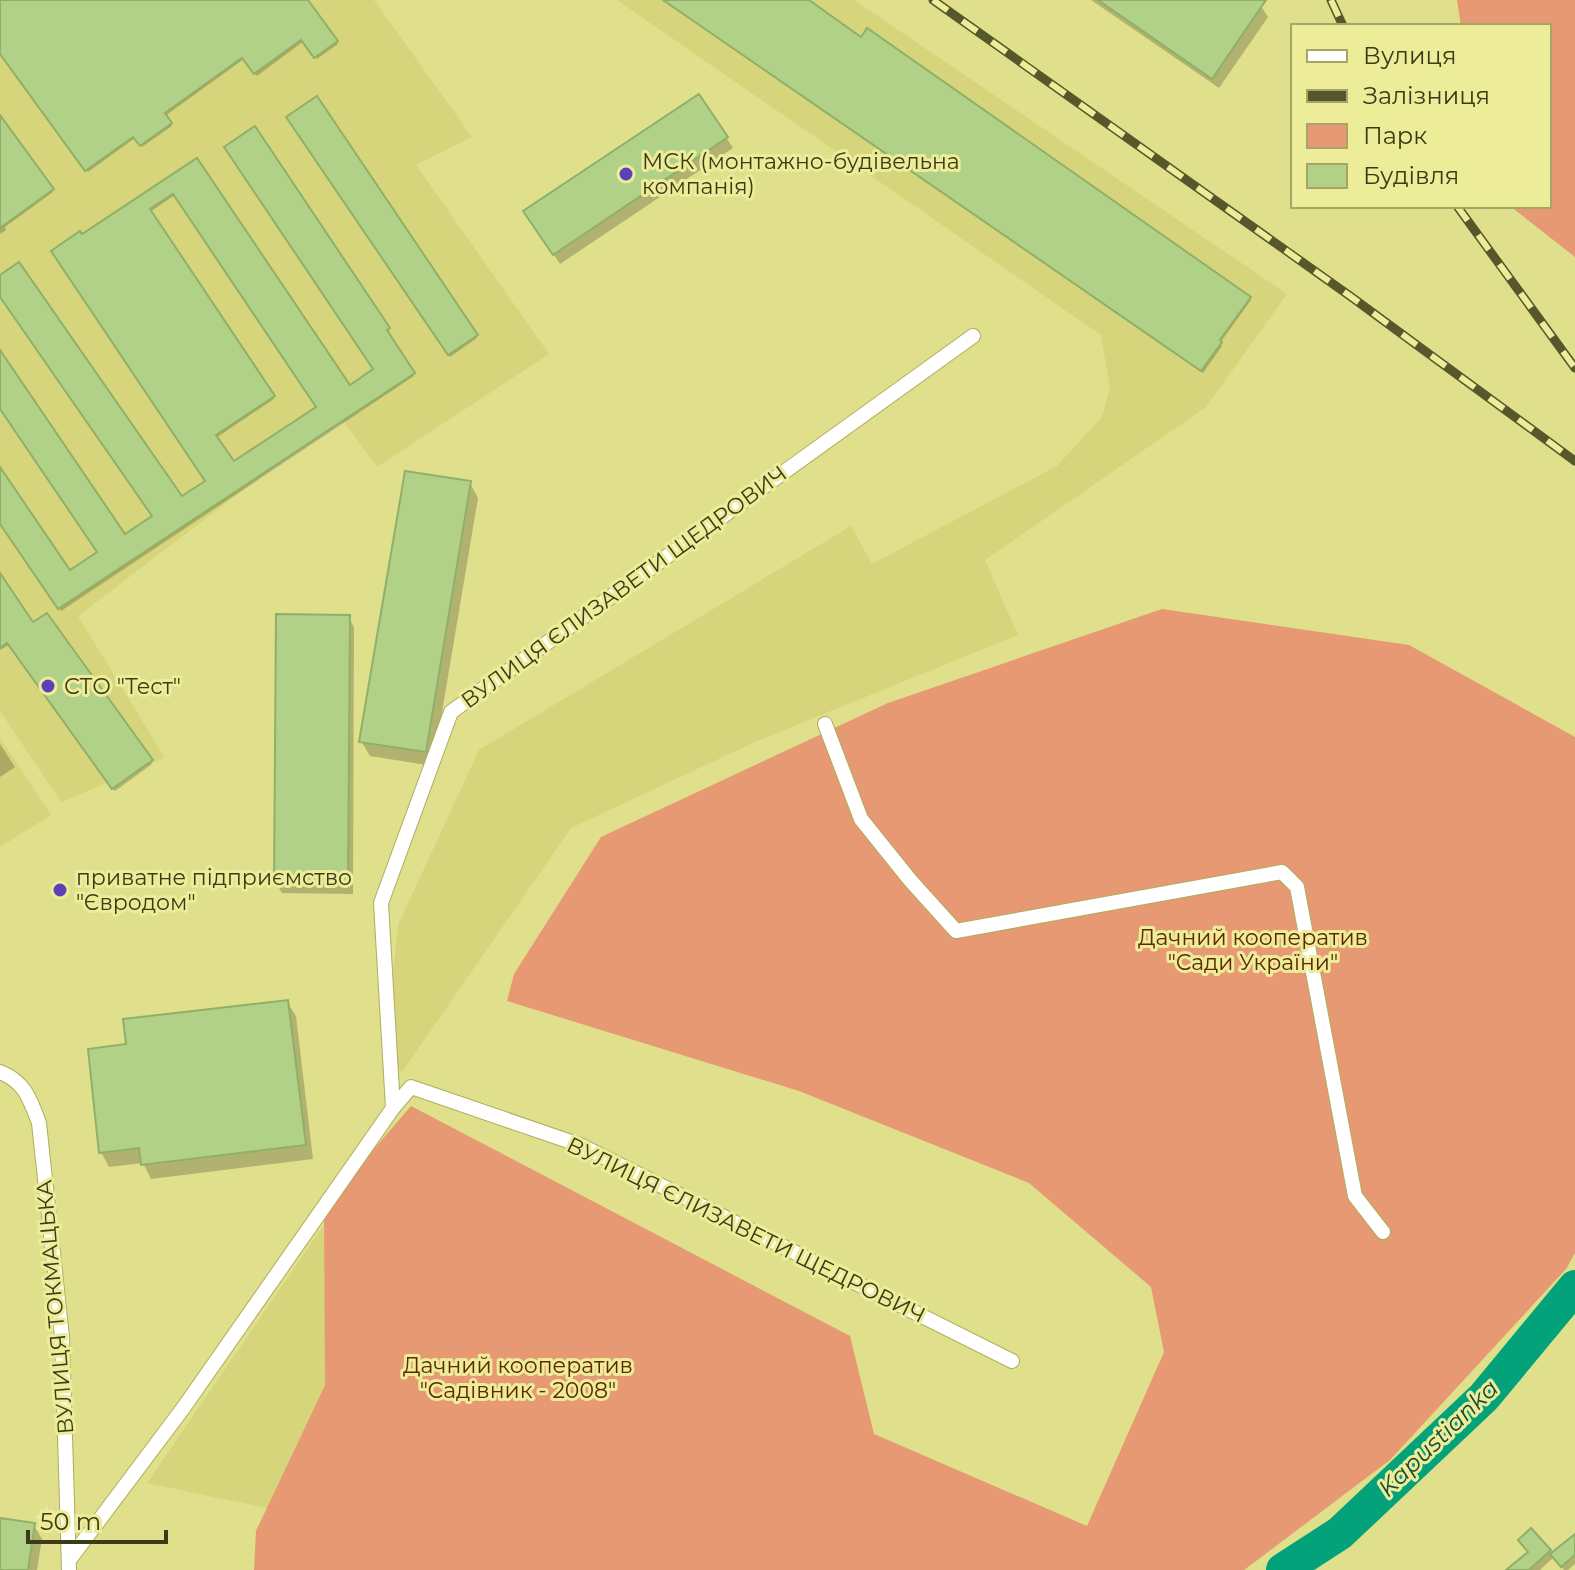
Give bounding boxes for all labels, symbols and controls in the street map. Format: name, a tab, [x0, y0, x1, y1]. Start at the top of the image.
legend	[1291, 24, 1551, 208]
text: Вулиця	[1363, 41, 1456, 70]
text: Залізниця	[1363, 81, 1490, 110]
text: Парк	[1363, 121, 1427, 150]
place label: МСК (монтажно-будівельна компанія)	[642, 148, 960, 200]
text: Будівля	[1363, 161, 1459, 190]
marker: МСК (монтажно-будівельна компанія)	[617, 165, 635, 183]
street label: ВУЛИЦЯ ЄЛИЗАВЕТИ ЩЕДРОВИЧ	[456, 460, 792, 714]
place label: СТО "Тест"	[64, 673, 181, 700]
marker: СТО "Тест"	[39, 677, 57, 695]
place label: приватне підприємство "Євродом"	[76, 864, 352, 916]
marker: приватне підприємство "Євродом"	[51, 881, 69, 899]
park label: Дачний кооператив "Сади України"	[1138, 924, 1368, 976]
street label: ВУЛИЦЯ ЄЛИЗАВЕТИ ЩЕДРОВИЧ	[562, 1131, 930, 1329]
street label: ВУЛИЦЯ ТОКМАЦЬКА	[30, 1178, 80, 1435]
park label: Дачний кооператив "Садівник - 2008"	[403, 1352, 633, 1404]
water label: Kapustianka	[1372, 1374, 1504, 1502]
scale bar	[28, 1494, 166, 1544]
text: 50 m	[40, 1507, 101, 1536]

